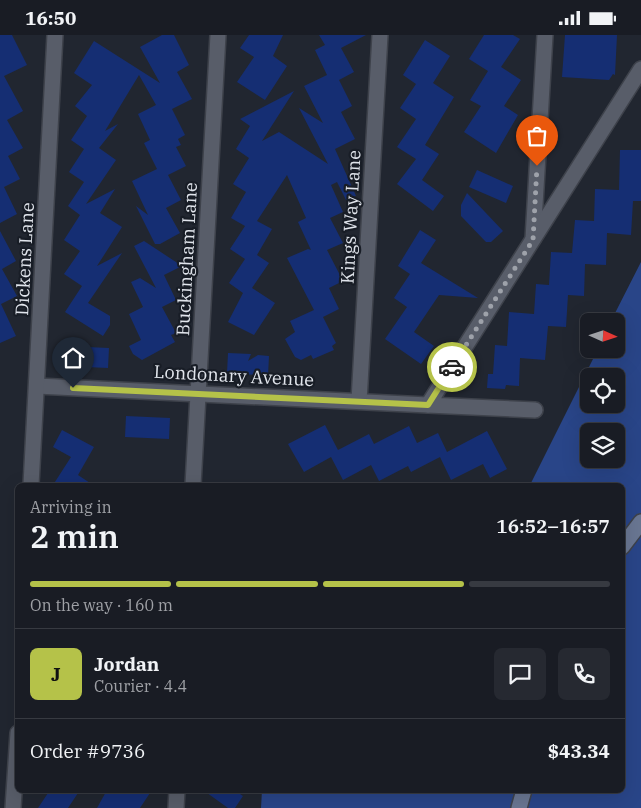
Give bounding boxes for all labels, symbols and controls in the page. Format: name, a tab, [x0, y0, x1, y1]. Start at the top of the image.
text: 16:50	[25, 6, 76, 30]
pin	[516, 115, 558, 166]
icon: bag	[523, 122, 551, 150]
street label: Kings Way Lane	[336, 149, 365, 285]
street label: Buckingham Lane	[171, 182, 202, 336]
street label: Dickens Lane	[10, 202, 39, 316]
north arrow	[580, 313, 625, 357]
map controls	[580, 313, 625, 468]
pin	[52, 337, 94, 388]
courier	[427, 342, 477, 392]
icon: home	[59, 344, 87, 372]
icon: car	[438, 353, 466, 381]
street label: Londonary Avenue	[153, 360, 315, 391]
button: locate	[580, 368, 625, 413]
button: layers	[580, 423, 625, 468]
text: Arriving in	[30, 497, 112, 517]
text: 16:52–16:57	[496, 514, 610, 538]
text: 2 min	[30, 515, 119, 557]
text: On the way · 160 m	[30, 595, 173, 615]
button: chat	[494, 648, 546, 700]
button: phone	[558, 648, 610, 700]
text: Jordan	[94, 652, 159, 676]
text: J	[51, 662, 61, 686]
text: Courier · 4.4	[94, 676, 187, 696]
text: Order #9736	[30, 739, 145, 763]
text: $43.34	[548, 739, 610, 763]

